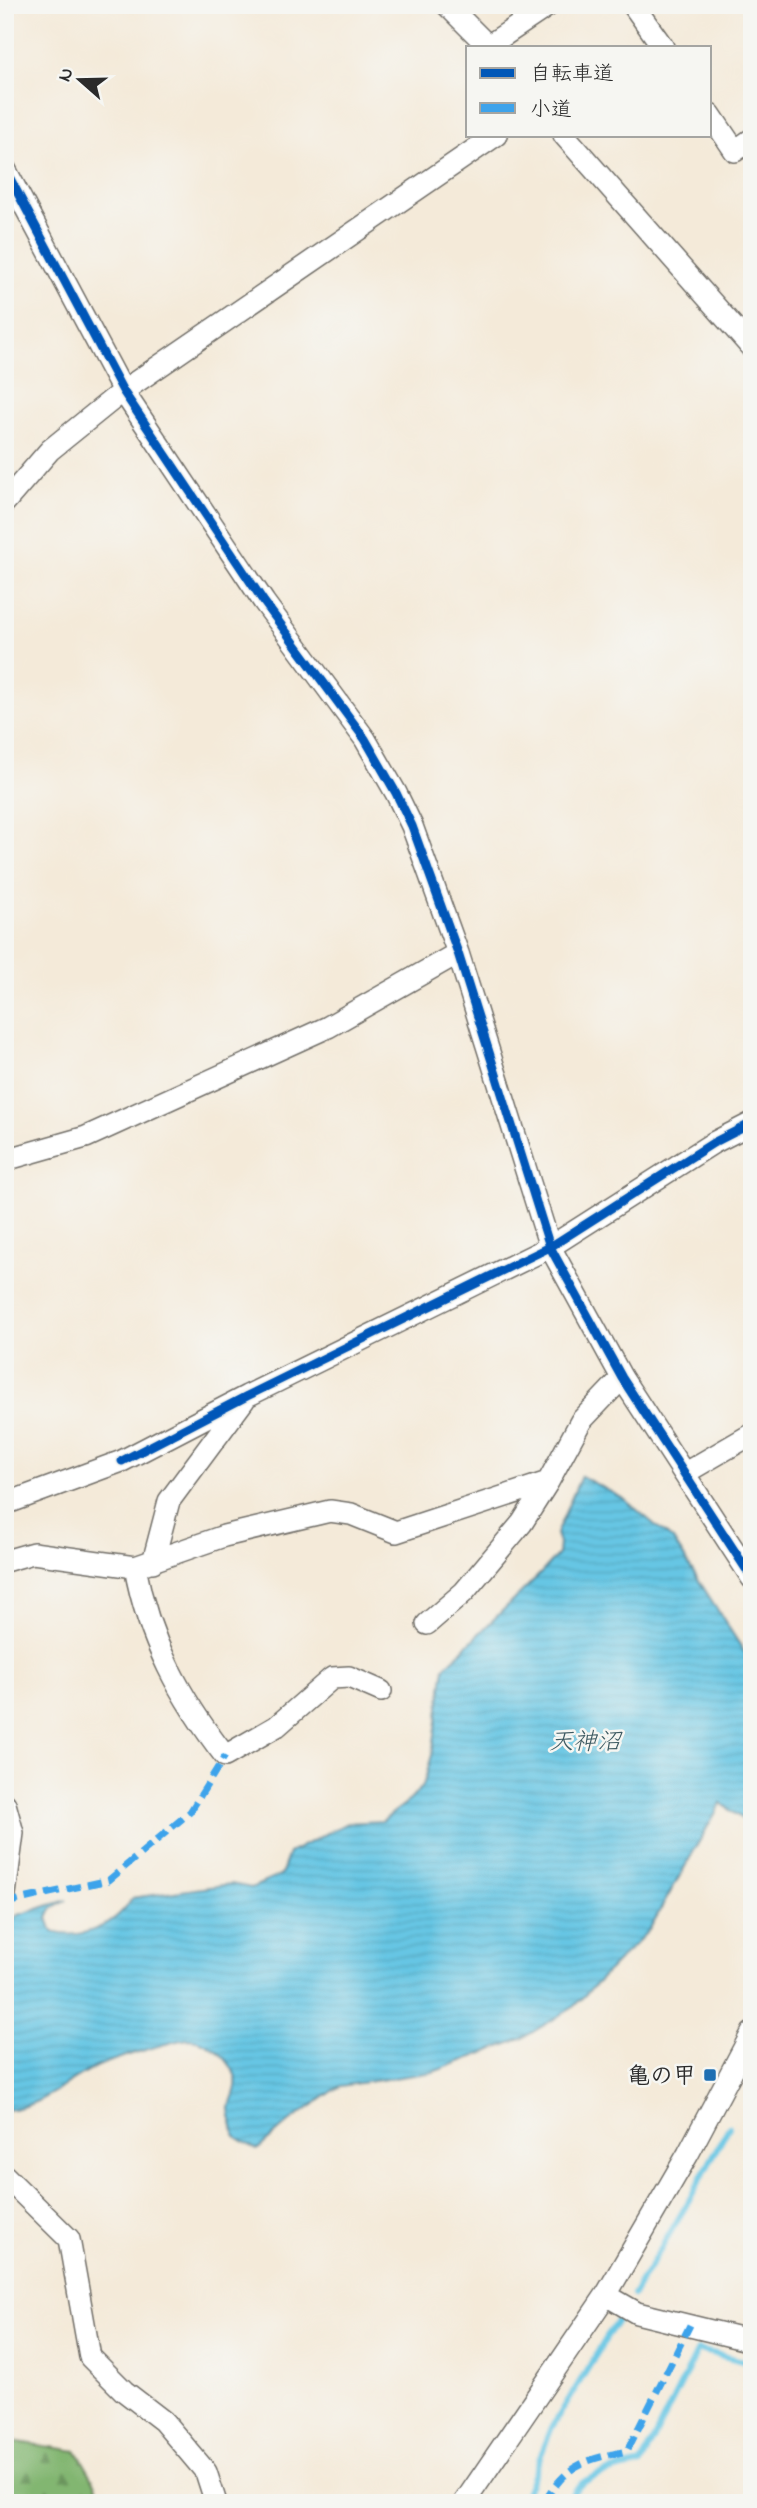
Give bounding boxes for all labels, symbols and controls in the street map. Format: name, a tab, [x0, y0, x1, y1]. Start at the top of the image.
north arrow	[46, 46, 116, 116]
legend	[466, 46, 712, 136]
text: 自転車道	[530, 60, 614, 90]
text: N	[51, 64, 81, 86]
text: 小道	[530, 96, 572, 126]
water label: 天神沼	[549, 1726, 623, 1761]
place label: 亀の甲	[627, 2061, 696, 2094]
marker: 亀の甲	[702, 2067, 718, 2083]

